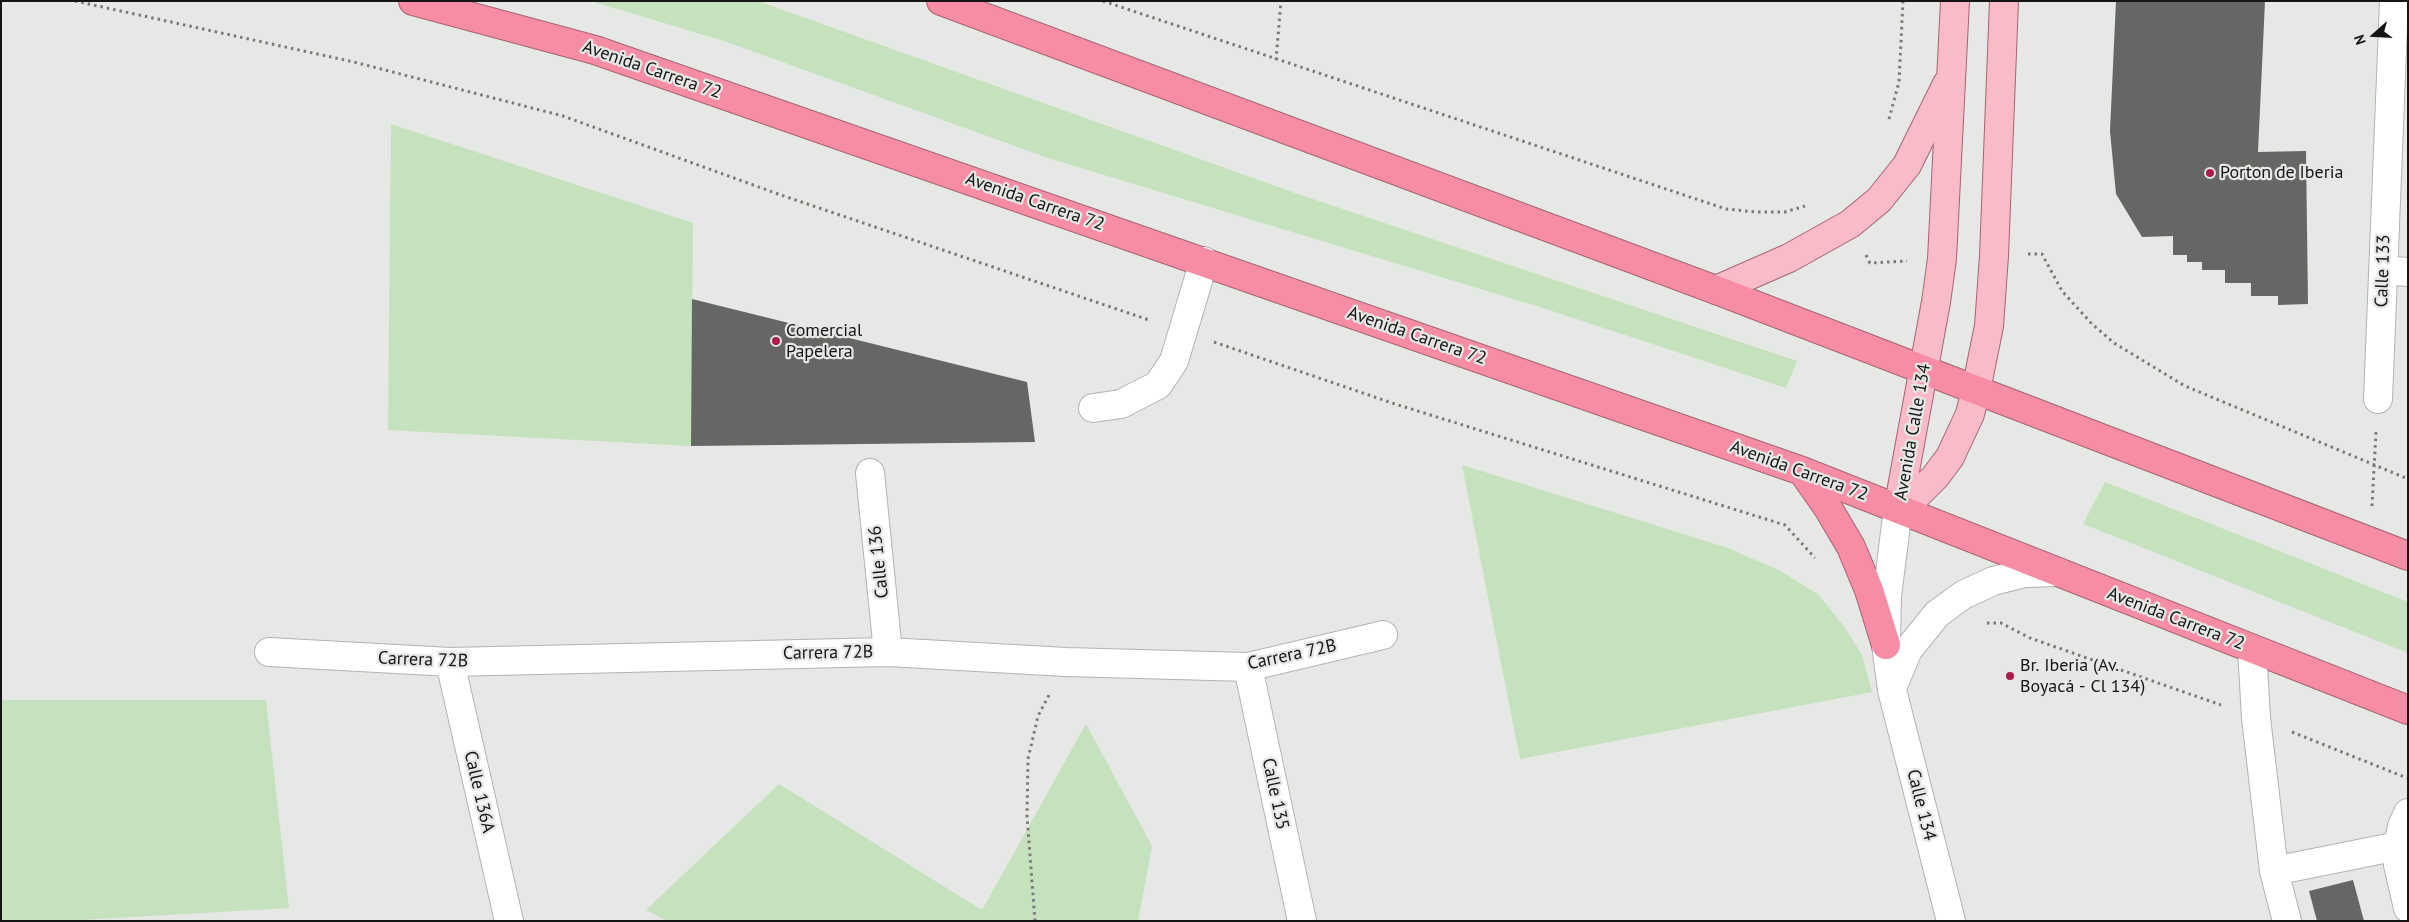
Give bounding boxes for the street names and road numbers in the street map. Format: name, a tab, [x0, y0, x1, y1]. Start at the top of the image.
street label: Avenida Carrera 72	[580, 36, 724, 104]
street label: Avenida Carrera 72	[963, 168, 1107, 236]
street label: Calle 133	[2371, 234, 2395, 308]
street label: Avenida Carrera 72	[1345, 302, 1489, 370]
street label: Avenida Calle 134	[1890, 362, 1936, 502]
street label: Avenida Carrera 72	[1727, 436, 1871, 506]
street label: Calle 136	[864, 525, 894, 599]
street label: Avenida Carrera 72	[2104, 583, 2248, 655]
street label: Carrera 72B	[1246, 635, 1338, 675]
street label: Carrera 72B	[783, 641, 873, 665]
street label: Carrera 72B	[378, 648, 468, 672]
street label: Calle 136A	[459, 749, 499, 835]
street label: Calle 135	[1257, 756, 1293, 832]
street label: Calle 134	[1902, 767, 1940, 843]

